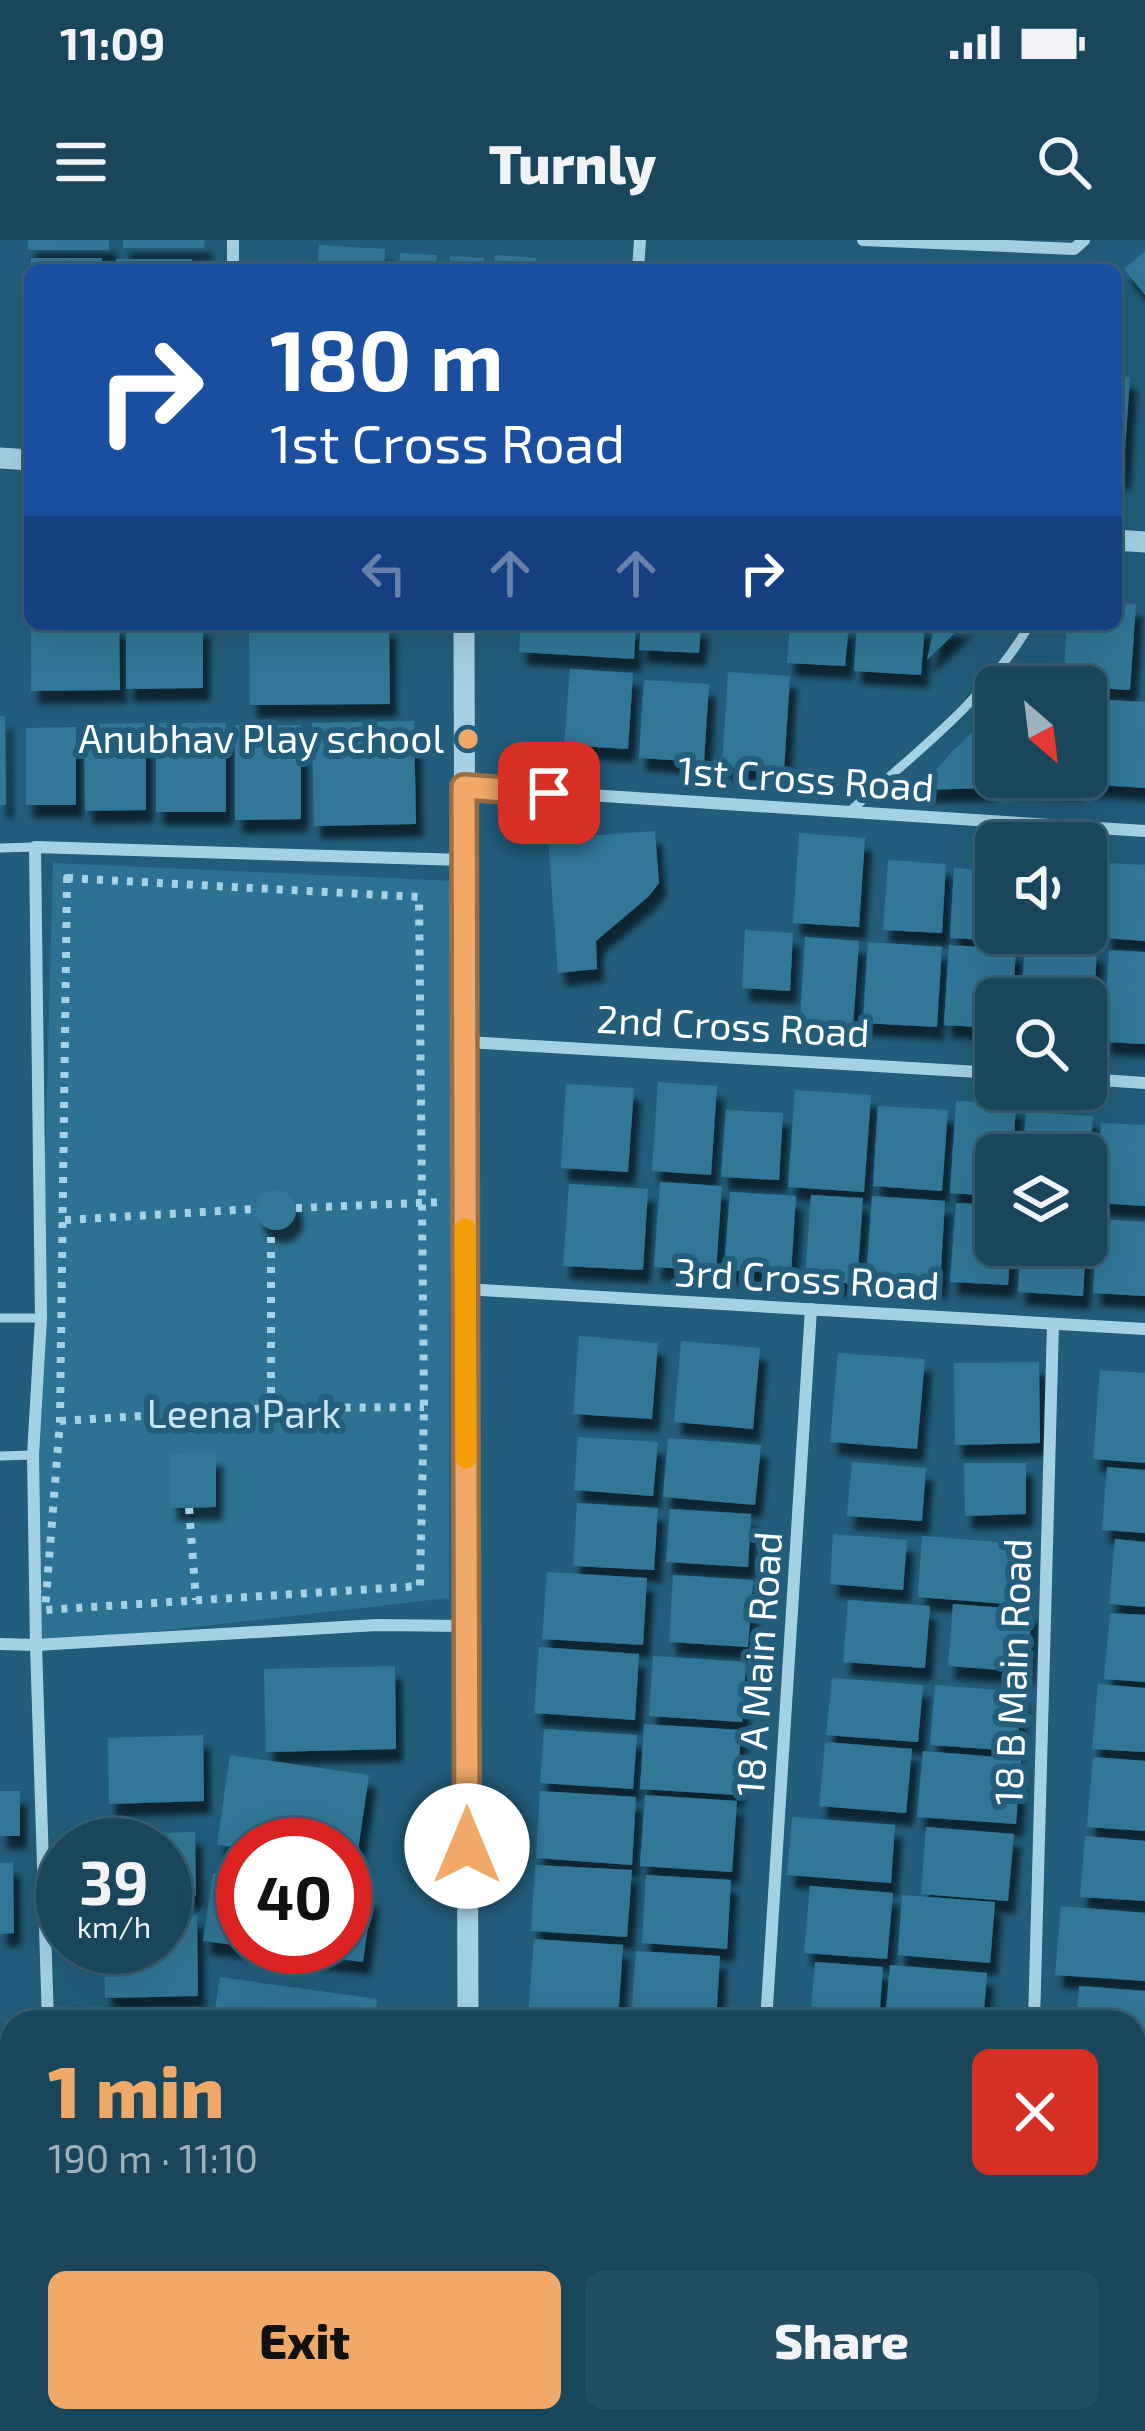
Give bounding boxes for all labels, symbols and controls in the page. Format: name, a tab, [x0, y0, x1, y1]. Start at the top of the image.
text: 11:09	[60, 15, 165, 69]
icon: menu	[48, 129, 114, 195]
icon: search	[1031, 129, 1097, 195]
text: Turnly	[489, 130, 656, 195]
text: 180 m	[270, 307, 504, 408]
icon: right	[72, 312, 228, 468]
text: 1st Cross Road	[270, 409, 625, 474]
icon: left	[351, 540, 417, 606]
icon: ahead	[477, 540, 543, 606]
icon: ahead	[603, 540, 669, 606]
icon: right	[729, 540, 795, 606]
north arrow	[975, 666, 1107, 798]
map controls	[975, 666, 1107, 1266]
place label: Anubhav Play school	[78, 714, 444, 761]
marker: Anubhav Play school	[455, 726, 481, 752]
pin	[498, 742, 600, 844]
street label: 1st Cross Road	[677, 745, 936, 810]
icon: arrive	[516, 760, 582, 826]
button: sound	[975, 822, 1107, 954]
button: search	[975, 978, 1107, 1110]
street label: 2nd Cross Road	[595, 994, 871, 1055]
button: layers	[975, 1134, 1107, 1266]
street label: 3rd Cross Road	[673, 1247, 941, 1308]
park label: Leena Park	[147, 1389, 341, 1436]
street label: 18 A Main Road	[725, 1530, 790, 1798]
street label: 18 B Main Road	[983, 1538, 1040, 1806]
position arrow	[404, 1783, 530, 1909]
speed limit sign: 40	[216, 1818, 372, 1974]
text: 39	[79, 1845, 149, 1917]
text: km/h	[77, 1908, 151, 1944]
text: 1 min	[48, 2046, 224, 2132]
button: close	[972, 2049, 1098, 2175]
text: 190 m · 11:10	[48, 2134, 258, 2181]
button: Exit	[48, 2271, 561, 2409]
button: Share	[585, 2271, 1098, 2409]

